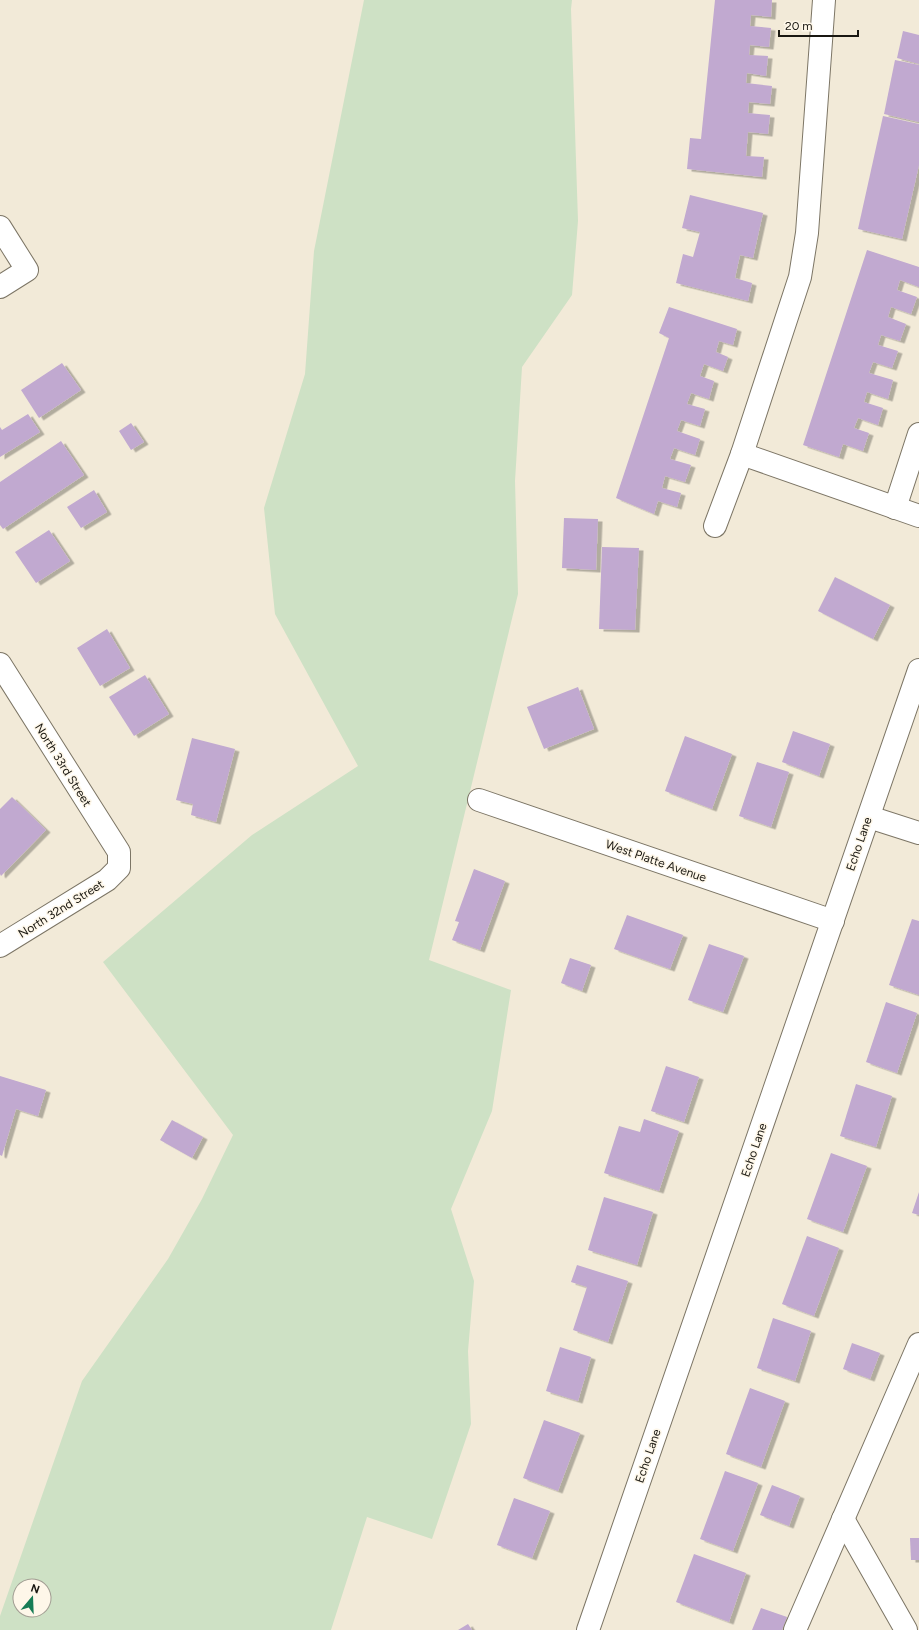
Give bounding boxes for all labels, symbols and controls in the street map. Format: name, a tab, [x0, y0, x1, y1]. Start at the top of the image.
scale bar	[779, 12, 858, 38]
text: 20 m	[785, 19, 813, 33]
street label: North 33rd Street	[32, 721, 94, 809]
street label: Echo Lane	[843, 815, 875, 873]
street label: West Platte Avenue	[604, 837, 709, 885]
street label: North 32nd Street	[16, 877, 107, 941]
street label: Echo Lane	[738, 1121, 770, 1179]
street label: Echo Lane	[632, 1427, 664, 1485]
north arrow	[12, 1578, 52, 1618]
text: N	[29, 1581, 41, 1597]

